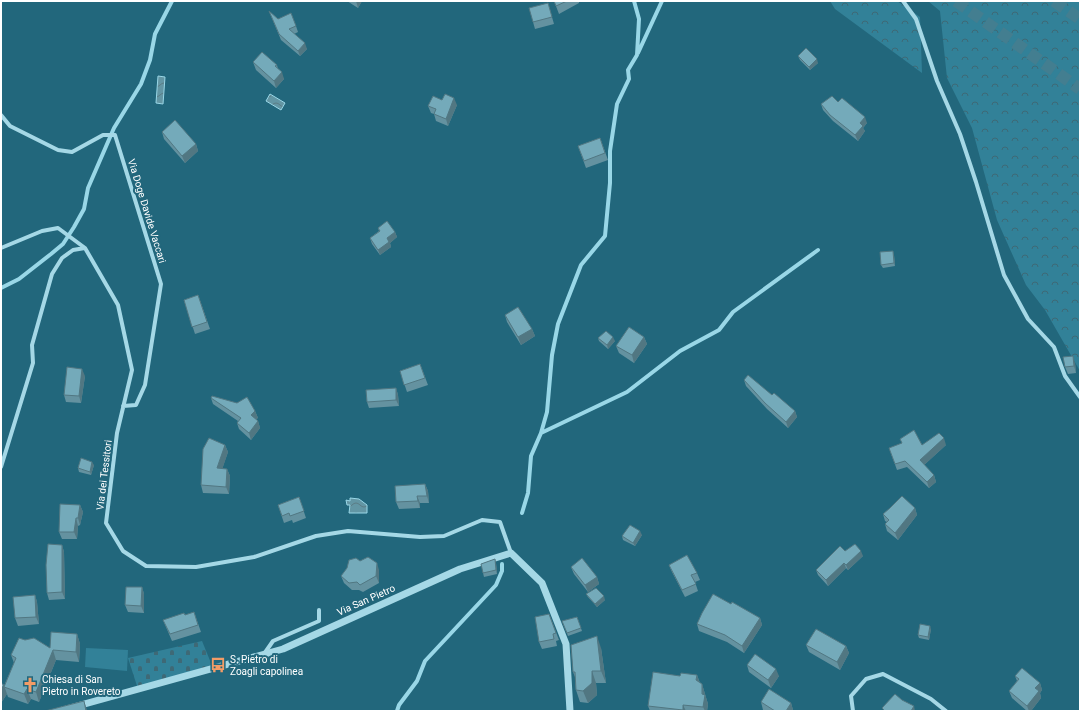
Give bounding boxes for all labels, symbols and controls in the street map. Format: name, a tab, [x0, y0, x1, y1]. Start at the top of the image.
street label: Via Doge Davide Vaccari	[126, 158, 168, 264]
street label: Via dei Tessitori	[94, 439, 114, 511]
street label: Via San Pietro	[335, 582, 397, 618]
place label: S. Pietro di Zoagli capolinea	[230, 654, 303, 677]
bus stop icon: S. Pietro di Zoagli capolinea	[209, 656, 227, 674]
place label: Chiesa di San Pietro in Rovereto	[42, 674, 121, 697]
church icon: Chiesa di San Pietro in Rovereto	[21, 676, 39, 694]

